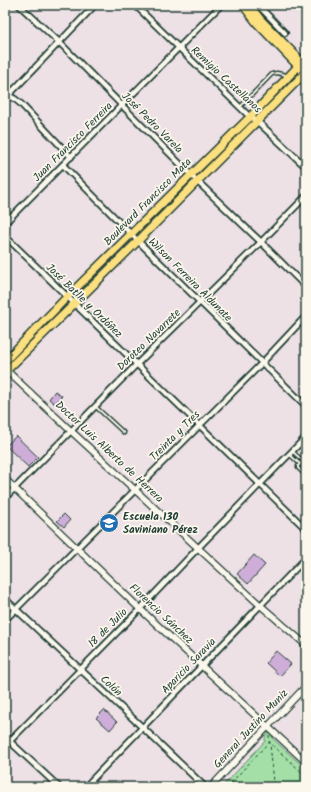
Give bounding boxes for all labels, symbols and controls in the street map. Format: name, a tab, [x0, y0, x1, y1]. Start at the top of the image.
street label: Remigio Castellanos	[186, 42, 266, 118]
street label: José Pedro Varela	[117, 88, 187, 158]
street label: Juan Francisco Ferreira	[29, 98, 117, 186]
street label: Boulevard Francisco Mata	[100, 154, 196, 250]
street label: Wilson Ferreira Aldunate	[144, 234, 236, 326]
street label: José Batlle y Ordóñez	[41, 259, 127, 343]
street label: Doroteo Navarrete	[113, 305, 185, 375]
street label: Doctor Luis Alberto de Herrera	[51, 397, 167, 507]
street label: Treinta y Tres	[145, 406, 205, 466]
place label: Escuela 130 Saviniano Pérez	[123, 508, 198, 539]
school or university icon: Escuela 130 Saviniano Pérez	[98, 512, 120, 534]
street label: Florencio Sánchez	[125, 579, 197, 649]
street label: 18 de Julio	[84, 604, 132, 652]
street label: Aparicio Saravia	[157, 634, 221, 698]
street label: Colón	[96, 671, 126, 701]
street label: General Justino Muniz	[209, 685, 293, 773]

